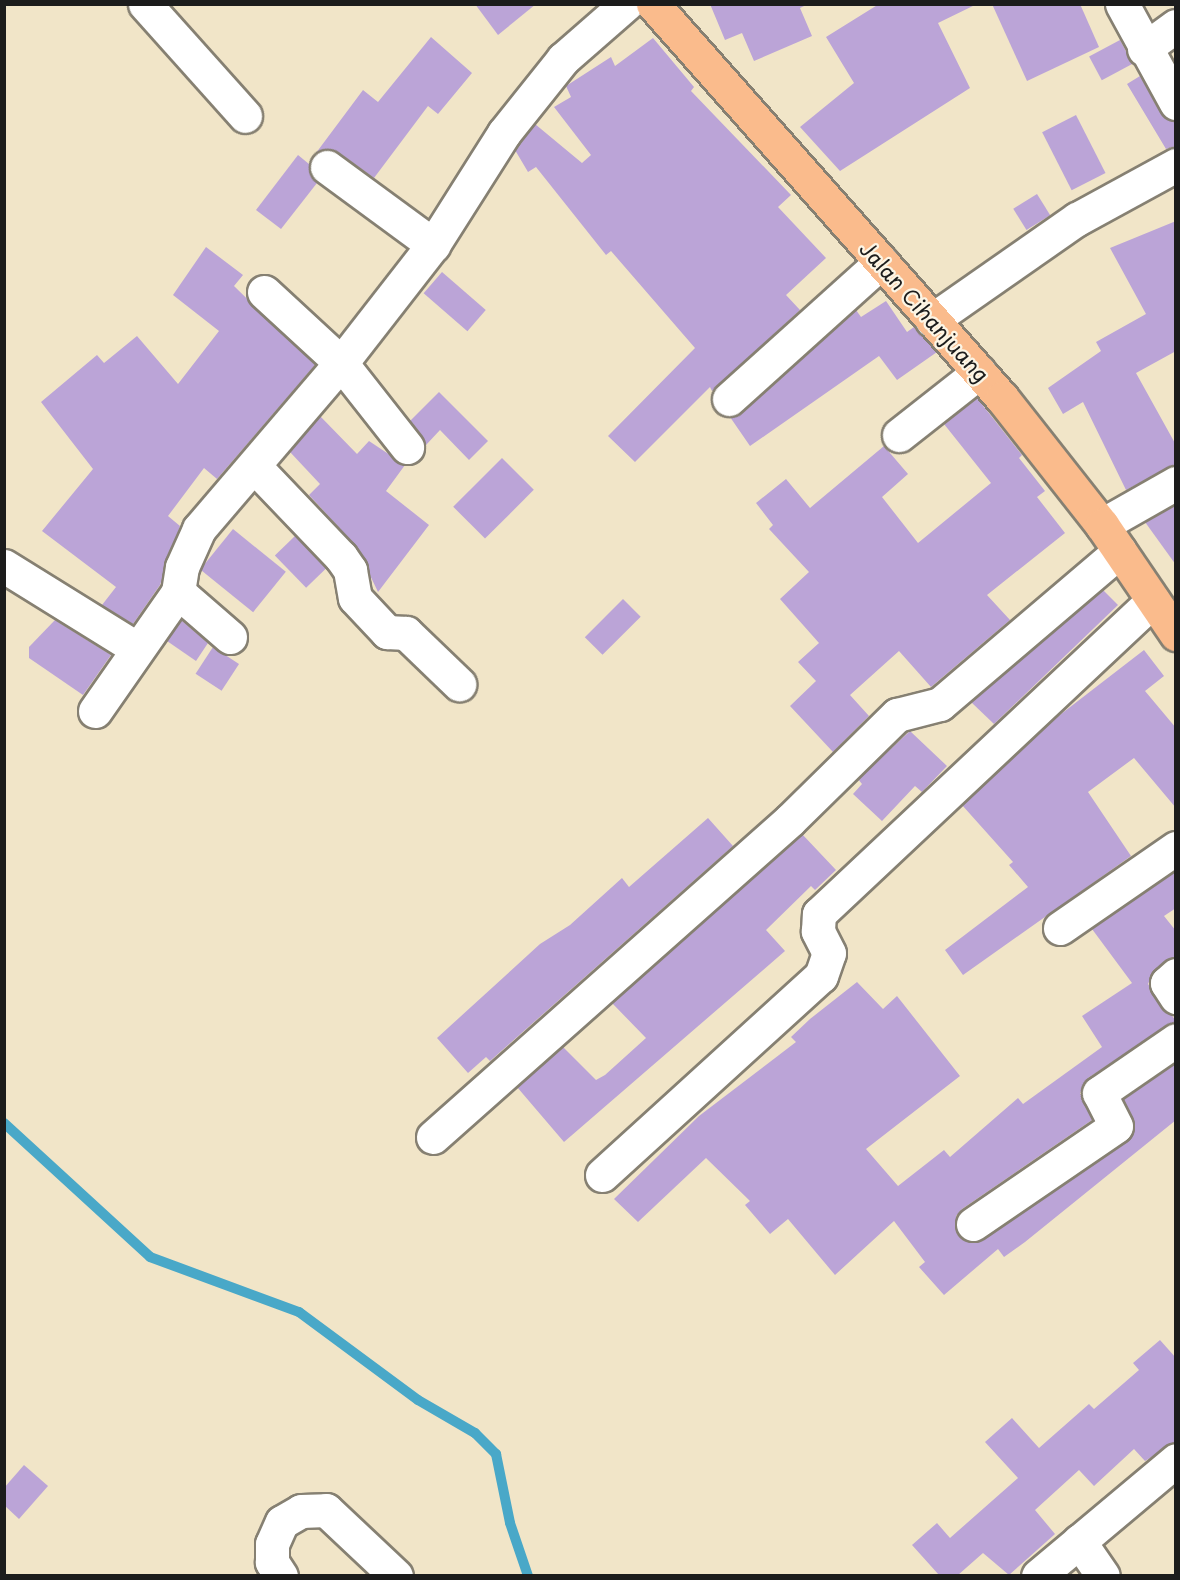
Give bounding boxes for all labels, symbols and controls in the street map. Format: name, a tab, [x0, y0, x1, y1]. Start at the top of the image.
street label: Jalan Cihanjuang	[855, 235, 995, 387]

